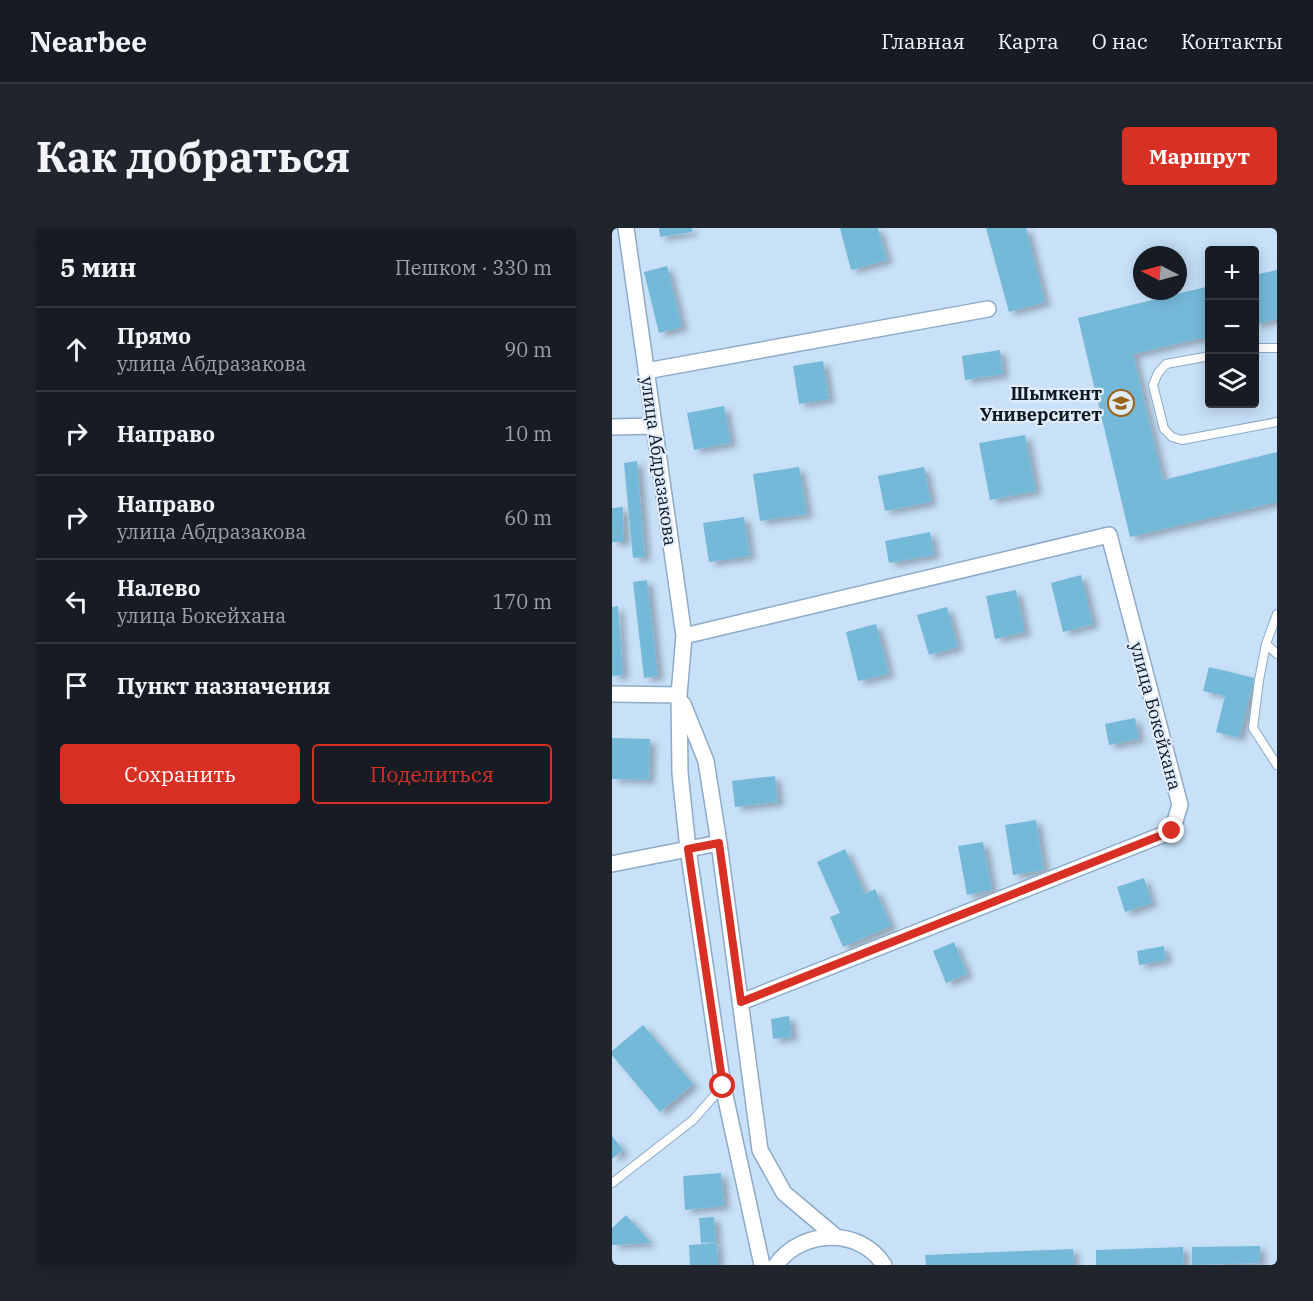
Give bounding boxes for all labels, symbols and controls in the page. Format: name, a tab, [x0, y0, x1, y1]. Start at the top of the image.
text: Nearbee	[30, 23, 147, 60]
text: Главная	[881, 27, 965, 55]
text: Карта	[998, 27, 1059, 55]
text: О нас	[1092, 27, 1148, 55]
text: Контакты	[1181, 27, 1283, 55]
button: Маршрут	[1122, 127, 1277, 185]
text: Как добраться	[36, 129, 350, 184]
north arrow	[1133, 246, 1187, 300]
map controls	[1205, 246, 1259, 408]
button: +	[1205, 246, 1259, 300]
text: 5 мин	[60, 250, 136, 284]
text: Пешком · 330 m	[395, 254, 552, 281]
button: −	[1205, 300, 1259, 354]
text: Прямо	[117, 321, 191, 350]
icon: ahead	[60, 333, 93, 366]
text: 90 m	[504, 336, 552, 363]
text: улица Абдразакова	[117, 350, 307, 377]
button: layers	[1205, 354, 1259, 408]
street label: улица Абдразакова	[636, 375, 682, 547]
place label: Шымкент Университет	[980, 382, 1102, 426]
school or university icon: Шымкент Университет	[1106, 388, 1136, 418]
icon: right	[60, 417, 93, 450]
text: Направо	[117, 419, 215, 448]
text: 10 m	[504, 420, 552, 447]
text: Направо	[117, 489, 215, 518]
icon: right	[60, 501, 93, 534]
text: 60 m	[504, 504, 552, 531]
text: улица Абдразакова	[117, 518, 307, 545]
text: Налево	[117, 573, 201, 602]
icon: left	[60, 585, 93, 618]
text: 170 m	[492, 588, 552, 615]
text: улица Бокейхана	[117, 602, 286, 629]
street label: улица Бокейхана	[1125, 639, 1187, 793]
icon: arrive	[60, 669, 93, 702]
text: Пункт назначения	[117, 671, 331, 700]
button: Сохранить	[60, 744, 300, 804]
button: Поделиться	[312, 744, 552, 804]
route end	[1158, 817, 1184, 843]
route start	[709, 1072, 735, 1098]

